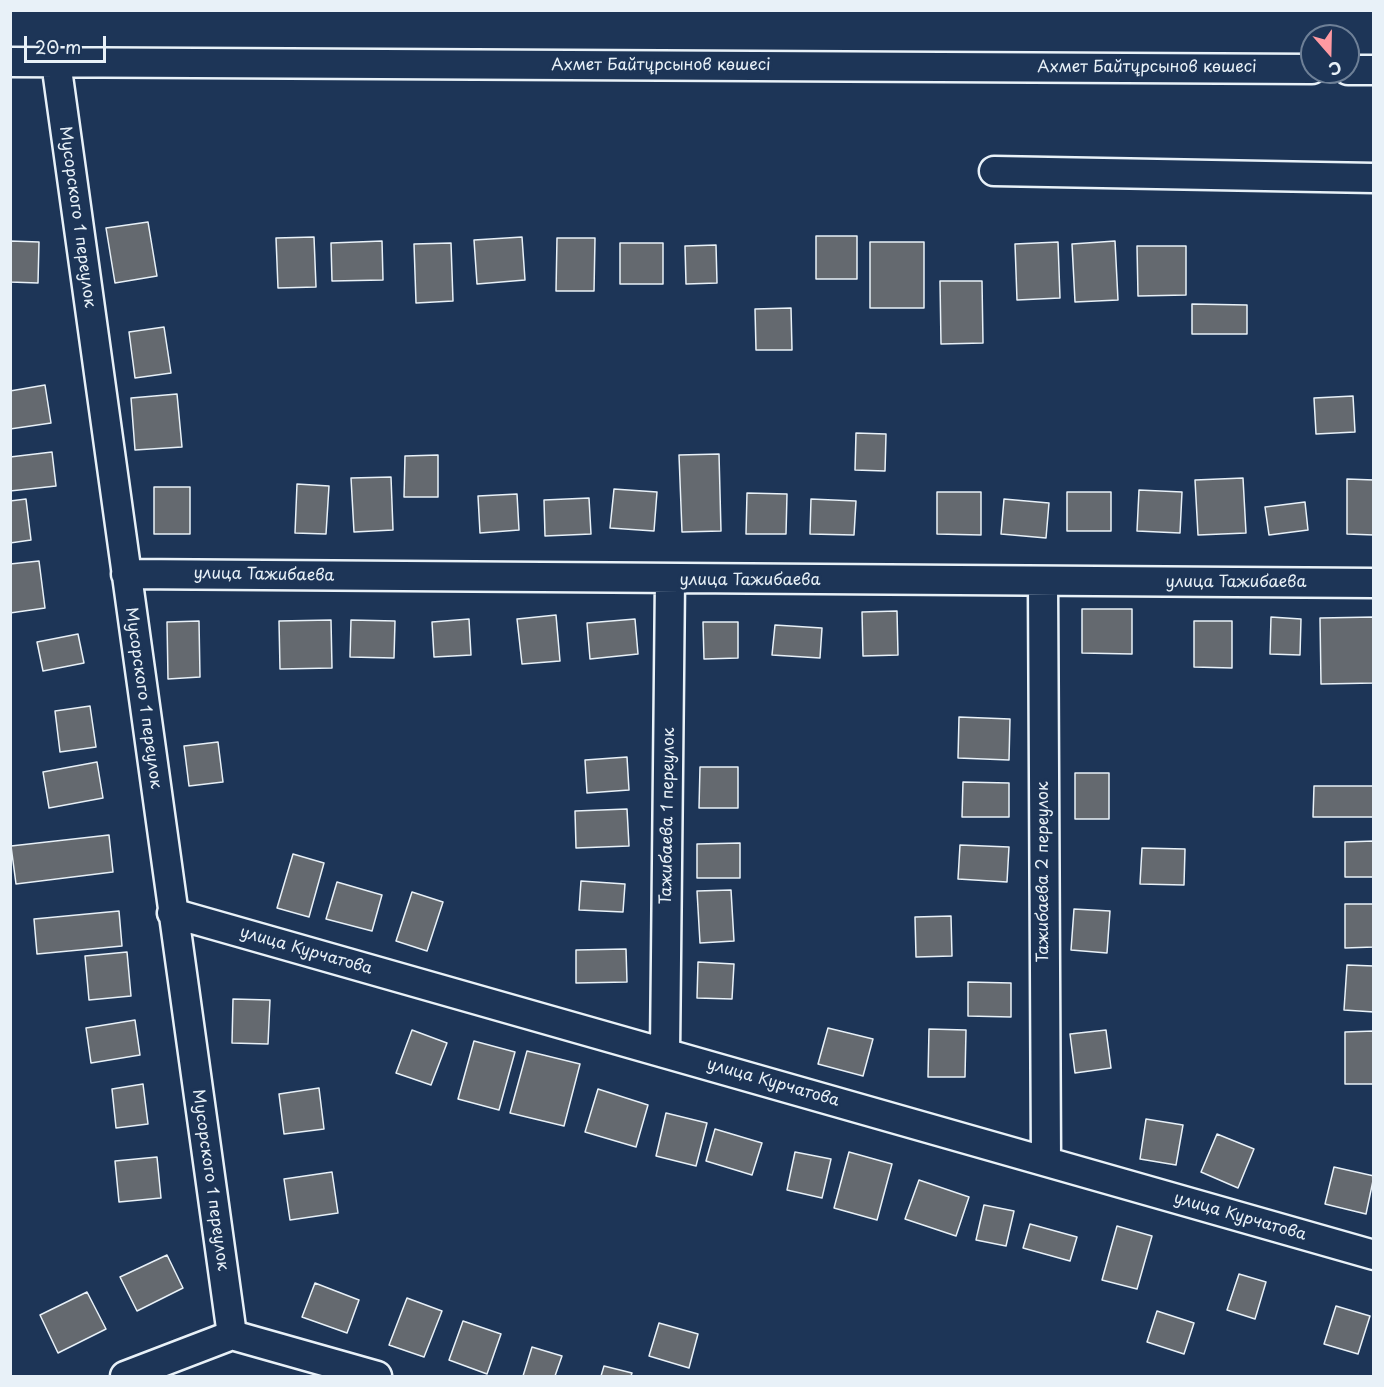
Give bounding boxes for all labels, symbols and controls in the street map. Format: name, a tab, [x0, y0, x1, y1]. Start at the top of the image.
scale bar	[27, 24, 110, 62]
north arrow	[1300, 24, 1360, 84]
text: 20 m	[35, 33, 81, 60]
street label: Ахмет Байтұрсынов көшесі	[551, 56, 771, 76]
text: С	[1326, 56, 1345, 82]
street label: Ахмет Байтұрсынов көшесі	[1037, 58, 1257, 78]
street label: Мусорского 1 переулок	[55, 125, 99, 309]
street label: улица Тажибаева	[193, 564, 335, 586]
street label: улица Тажибаева	[680, 571, 820, 591]
street label: улица Тажибаева	[1166, 573, 1306, 593]
street label: Мусорского 1 переулок	[121, 606, 165, 790]
street label: Тажибаева 1 переулок	[657, 727, 679, 905]
street label: Тажибаева 2 переулок	[1034, 782, 1054, 962]
street label: улица Курчатова	[237, 923, 375, 979]
street label: улица Курчатова	[704, 1055, 842, 1111]
street label: Мусорского 1 переулок	[188, 1088, 232, 1272]
street label: улица Курчатова	[1171, 1189, 1309, 1245]

